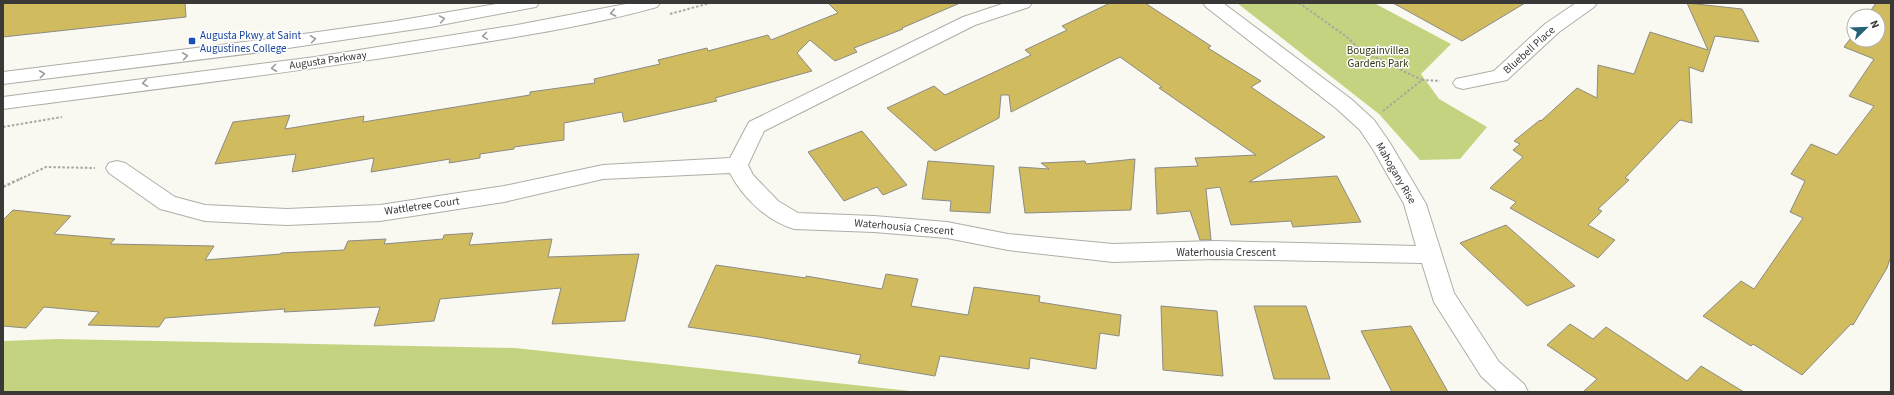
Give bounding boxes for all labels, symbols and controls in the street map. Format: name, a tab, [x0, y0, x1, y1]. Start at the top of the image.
one-way arrow	[610, 8, 616, 16]
north arrow	[1846, 8, 1886, 48]
one-way arrow	[439, 16, 445, 24]
text: N	[1866, 18, 1883, 31]
street label: Bluebell Place	[1500, 22, 1559, 77]
place label: Augusta Pkwy at Saint Augustines College	[200, 28, 301, 56]
one-way arrow	[482, 31, 488, 40]
one-way arrow	[310, 34, 317, 43]
marker: Augusta Pkwy at Saint Augustines College	[187, 36, 197, 46]
park label: Bougainvillea Gardens Park	[1347, 43, 1409, 71]
street label: Augusta Parkway	[288, 47, 368, 73]
one-way arrow	[182, 52, 188, 61]
one-way arrow	[271, 63, 277, 72]
one-way arrow	[39, 70, 45, 79]
one-way arrow	[142, 79, 148, 88]
street label: Mahogany Rise	[1372, 139, 1420, 207]
street label: Wattletree Court	[384, 193, 461, 219]
street label: Waterhousia Crescent	[854, 215, 955, 239]
street label: Waterhousia Crescent	[1176, 245, 1276, 260]

